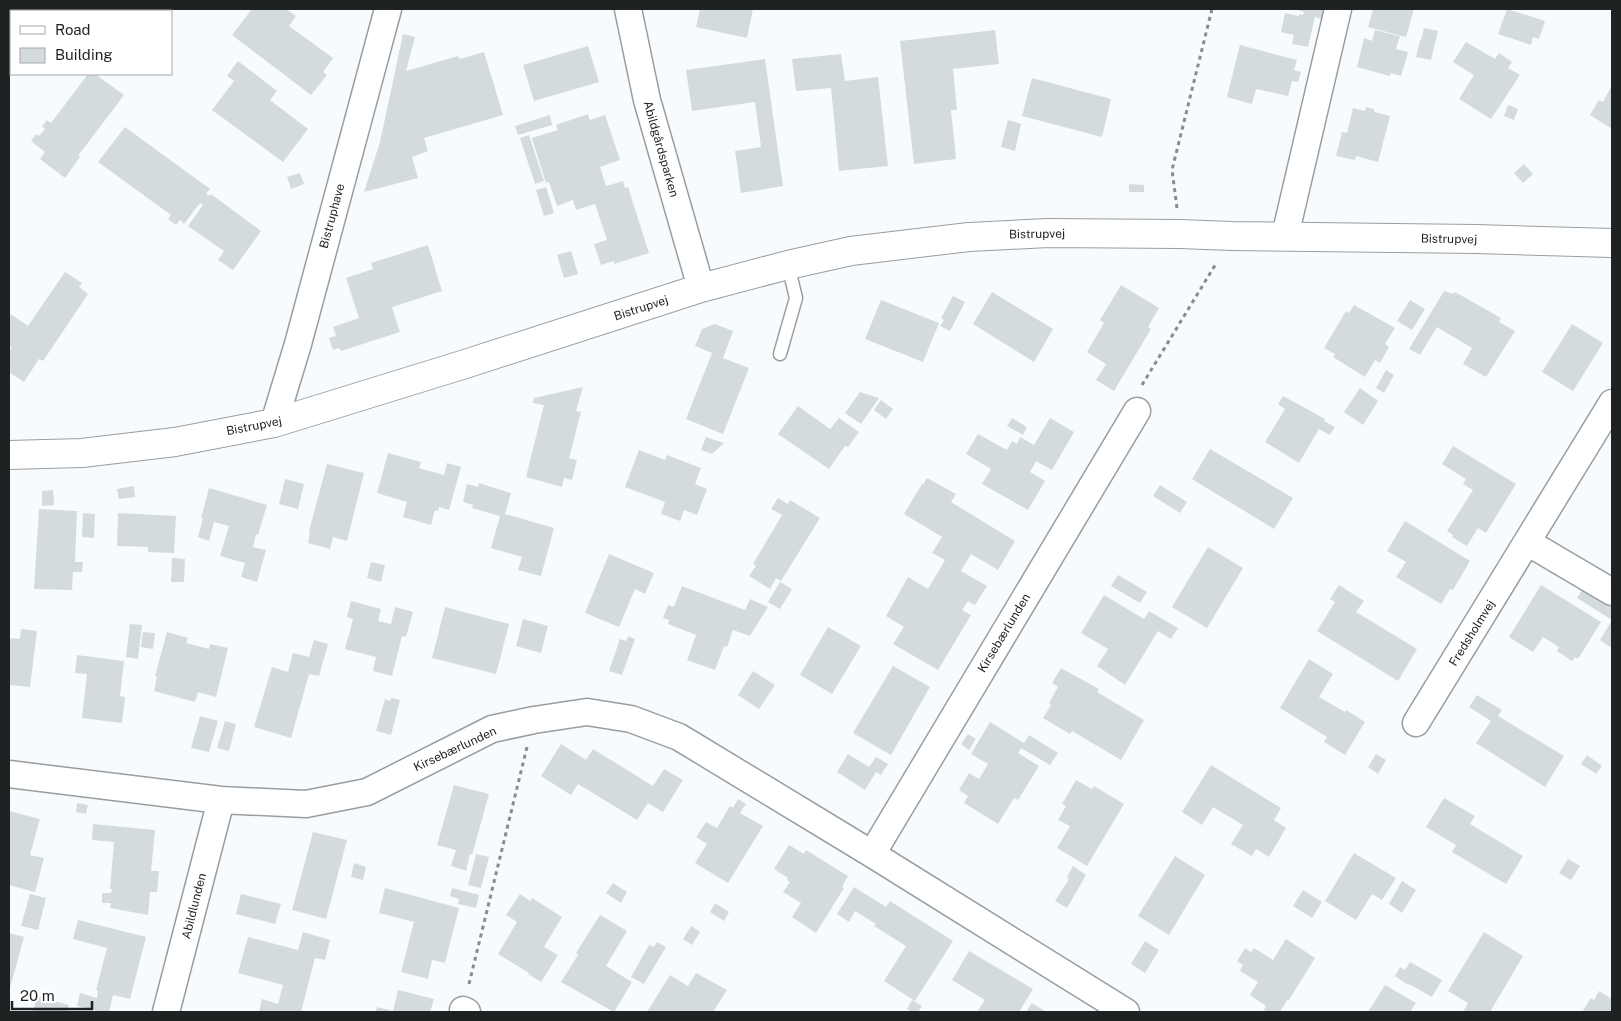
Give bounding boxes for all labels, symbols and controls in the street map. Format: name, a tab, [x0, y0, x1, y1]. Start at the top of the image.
legend	[10, 10, 172, 75]
text: Road	[55, 21, 91, 38]
text: Building	[55, 46, 113, 63]
street label: Abildgårdsparken	[641, 99, 681, 199]
street label: Bistruphave	[317, 182, 347, 250]
street label: Bistrupvej	[1009, 227, 1065, 241]
street label: Bistrupvej	[1421, 232, 1477, 246]
street label: Bistrupvej	[612, 293, 670, 323]
street label: Bistrupvej	[225, 414, 283, 438]
street label: Kirsebærlunden	[975, 591, 1033, 675]
street label: Fredsholmvej	[1446, 597, 1498, 669]
street label: Kirsebærlunden	[411, 724, 499, 774]
street label: Abildlunden	[179, 871, 209, 940]
scale bar	[12, 978, 92, 1010]
text: 20 m	[20, 987, 55, 1004]

